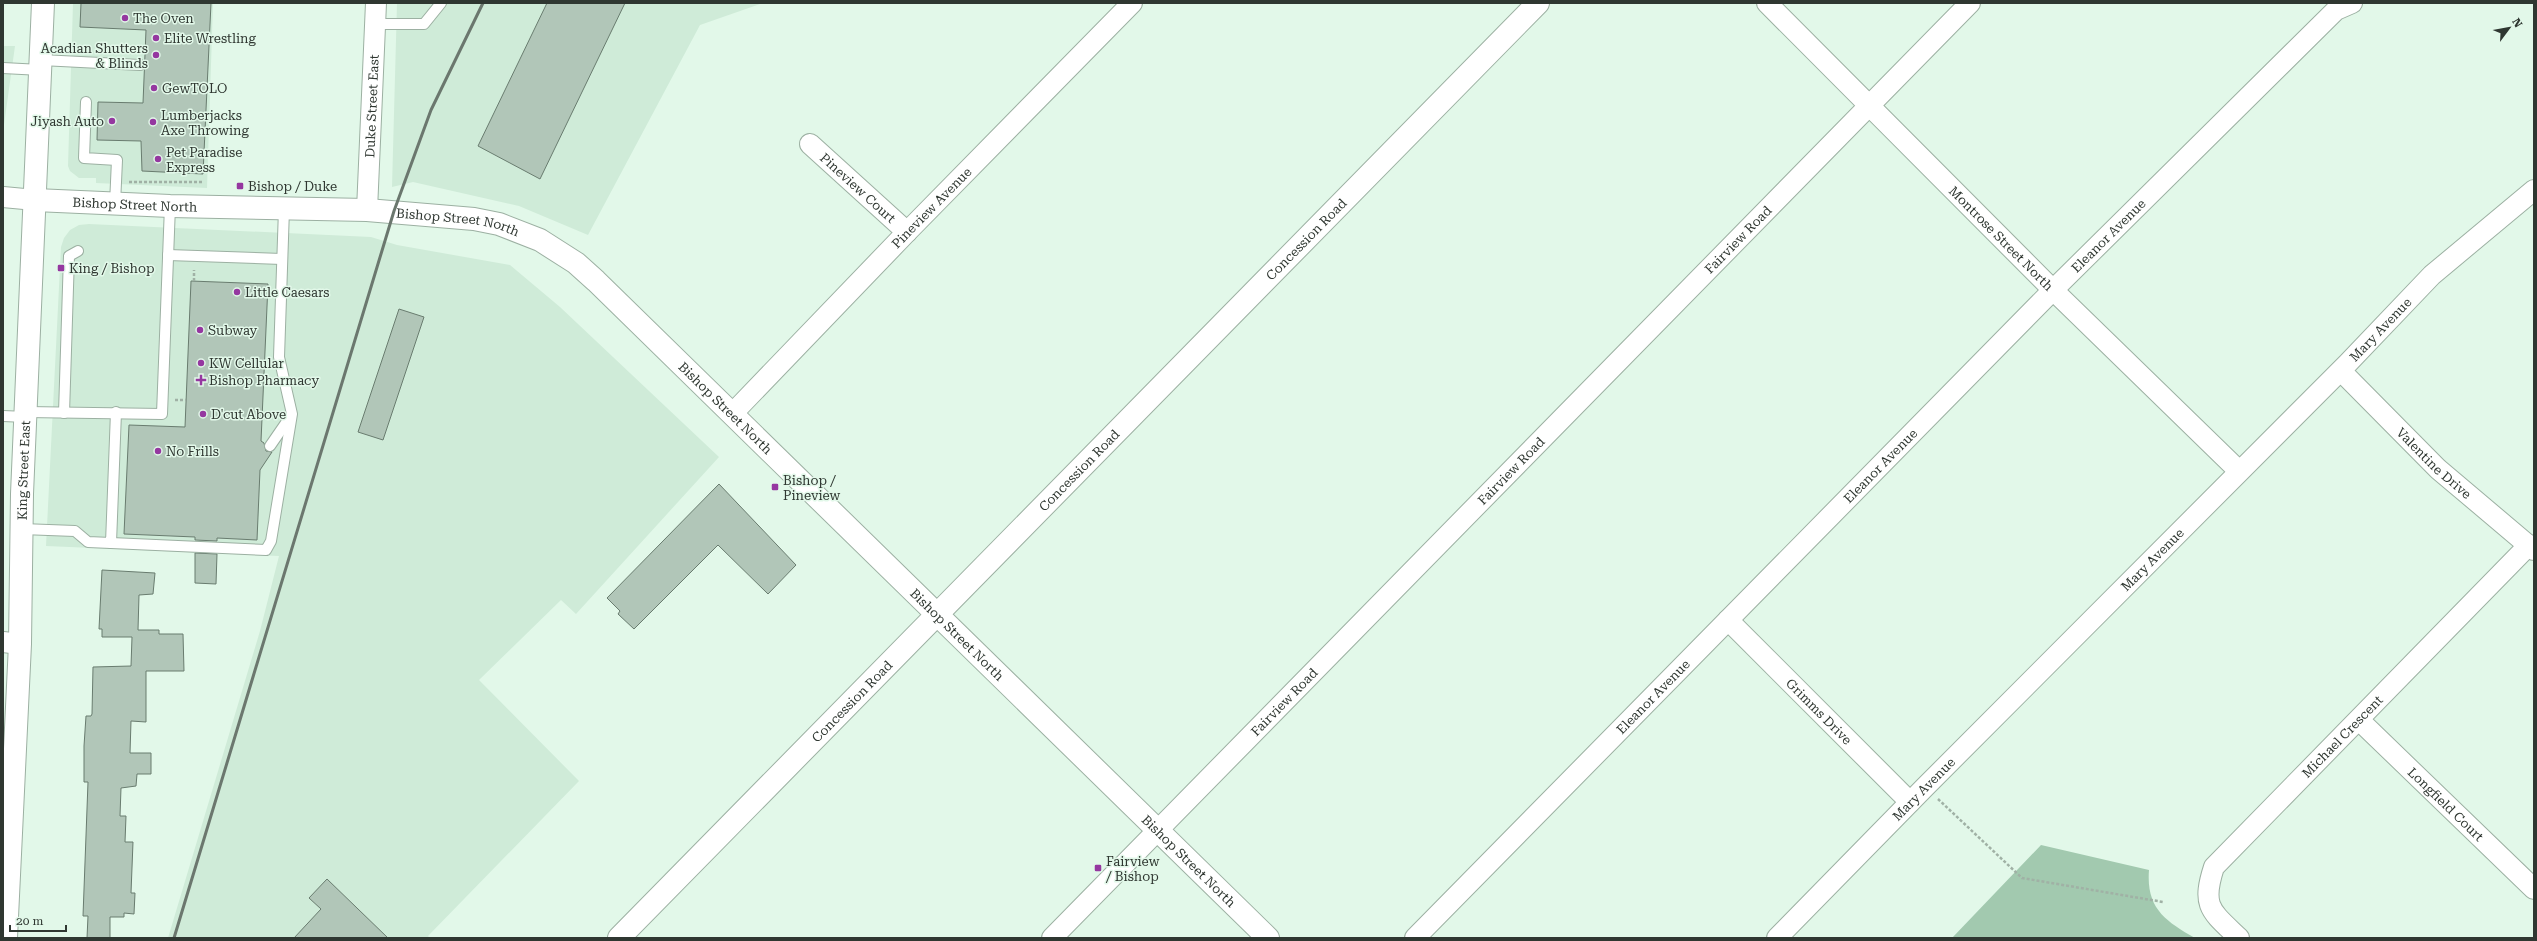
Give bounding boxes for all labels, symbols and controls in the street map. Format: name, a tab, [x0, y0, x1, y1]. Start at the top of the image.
north arrow	[2489, 8, 2529, 48]
place label: The Oven	[133, 11, 194, 26]
marker: The Oven	[120, 13, 130, 23]
text: N	[2509, 16, 2525, 30]
place label: Elite Wrestling	[164, 31, 256, 46]
marker: Elite Wrestling	[151, 33, 161, 43]
place label: Acadian Shutters & Blinds	[41, 41, 148, 71]
marker: Acadian Shutters & Blinds	[151, 50, 161, 60]
street label: Duke Street East	[362, 54, 381, 158]
place label: GewTOLO	[162, 81, 227, 96]
marker: GewTOLO	[149, 83, 159, 93]
place label: Lumberjacks Axe Throwing	[161, 108, 249, 138]
place label: Jiyash Auto	[30, 114, 104, 129]
marker: Jiyash Auto	[107, 116, 117, 126]
marker: Lumberjacks Axe Throwing	[148, 117, 158, 127]
place label: Pet Paradise Express	[166, 145, 242, 175]
street label: Pineview Court	[817, 150, 899, 226]
marker: Pet Paradise Express	[153, 154, 163, 164]
street label: Pineview Avenue	[888, 164, 974, 251]
place label: Bishop / Duke	[248, 179, 337, 194]
marker: Bishop / Duke	[235, 181, 245, 191]
street label: Montrose Street North	[1946, 183, 2057, 294]
street label: Bishop Street North	[72, 194, 198, 214]
street label: Concession Road	[1263, 195, 1350, 283]
street label: Eleanor Avenue	[2068, 196, 2148, 275]
street label: Fairview Road	[1701, 202, 1775, 276]
street label: Bishop Street North	[396, 205, 522, 239]
place label: King / Bishop	[69, 261, 154, 276]
marker: King / Bishop	[56, 263, 66, 273]
place label: Little Caesars	[245, 285, 330, 300]
marker: Little Caesars	[232, 287, 242, 297]
street label: Mary Avenue	[2346, 294, 2414, 364]
place label: Subway	[208, 323, 258, 338]
marker: Subway	[195, 325, 205, 335]
place label: KW Cellular	[209, 356, 285, 371]
marker: KW Cellular	[196, 358, 206, 368]
street label: Bishop Street North	[676, 359, 776, 457]
place label: Bishop Pharmacy	[209, 373, 319, 388]
marker: Bishop Pharmacy	[196, 375, 206, 385]
place label: D'cut Above	[211, 407, 286, 422]
marker: D'cut Above	[198, 409, 208, 419]
street label: King Street East	[14, 420, 33, 520]
street label: Valentine Drive	[2394, 424, 2475, 501]
street label: Eleanor Avenue	[1840, 425, 1920, 506]
street label: Concession Road	[1036, 426, 1123, 514]
street label: Fairview Road	[1474, 433, 1548, 508]
place label: No Frills	[166, 444, 219, 459]
marker: No Frills	[153, 446, 163, 456]
place label: Bishop / Pineview	[783, 473, 841, 503]
marker: Bishop / Pineview	[770, 482, 780, 492]
street label: Mary Avenue	[2118, 525, 2187, 594]
street label: Bishop Street North	[907, 585, 1008, 684]
street label: Eleanor Avenue	[1613, 656, 1693, 737]
street label: Concession Road	[808, 657, 895, 745]
street label: Fairview Road	[1247, 664, 1321, 739]
street label: Grimms Drive	[1783, 675, 1855, 747]
street label: Michael Crescent	[2298, 692, 2386, 780]
street label: Mary Avenue	[1889, 754, 1958, 823]
street label: Longfield Court	[2405, 764, 2487, 844]
street label: Bishop Street North	[1139, 812, 1239, 910]
place label: Fairview / Bishop	[1105, 854, 1160, 884]
marker: Fairview / Bishop	[1093, 863, 1103, 873]
scale bar	[10, 907, 66, 933]
text: 20 m	[16, 914, 43, 928]

